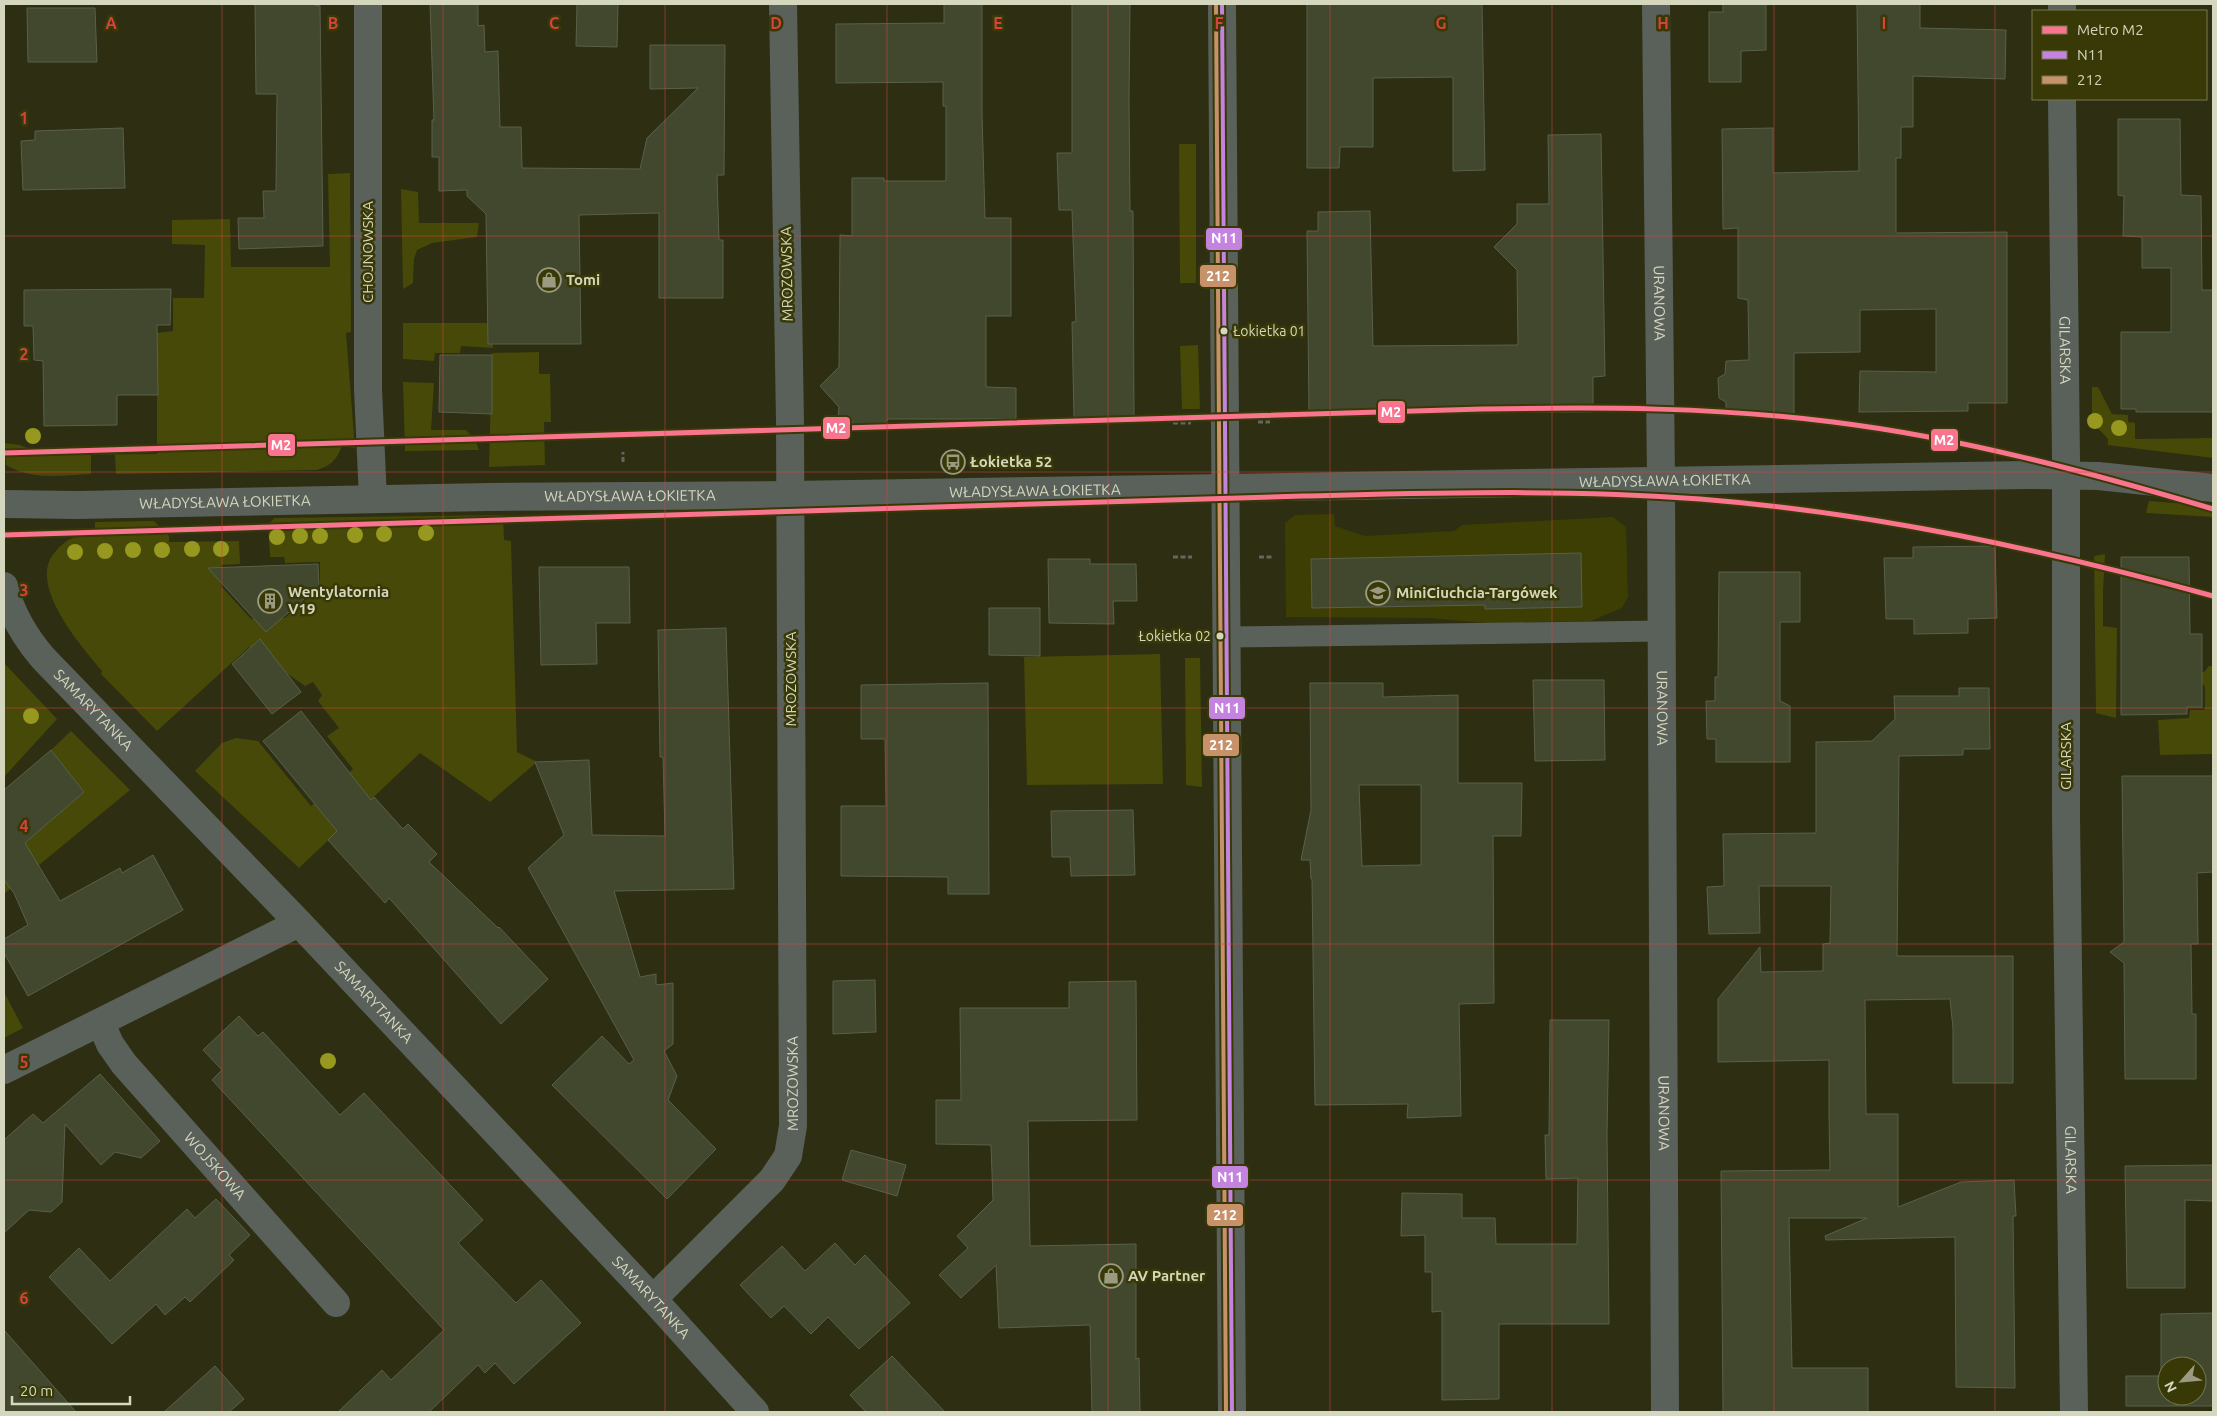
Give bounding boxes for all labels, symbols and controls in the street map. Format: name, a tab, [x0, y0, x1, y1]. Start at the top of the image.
legend	[2032, 10, 2207, 100]
text: A	[105, 14, 117, 32]
text: B	[328, 14, 338, 32]
text: C	[549, 14, 559, 32]
text: D	[770, 14, 782, 32]
text: E	[993, 14, 1003, 32]
text: F	[1215, 14, 1224, 32]
text: G	[1435, 14, 1447, 32]
text: H	[1657, 14, 1669, 32]
text: I	[1882, 14, 1886, 32]
text: Metro M2	[2077, 21, 2144, 38]
text: N11	[2077, 46, 2105, 63]
text: 212	[2077, 71, 2102, 88]
text: 1	[19, 109, 29, 127]
street label: CHOJNOWSKA	[359, 201, 376, 303]
street label: MROZOWSKA	[777, 226, 796, 322]
line badge: N11	[1205, 227, 1243, 251]
text: N11	[1211, 230, 1237, 246]
line badge: 212	[1199, 264, 1237, 288]
street label: URANOWA	[1651, 265, 1669, 341]
shop icon: Tomi	[536, 267, 562, 293]
text: 212	[1206, 268, 1230, 284]
place label: Tomi	[566, 271, 600, 288]
street label: GILARSKA	[2056, 316, 2074, 384]
place label: Łokietka 01	[1233, 323, 1306, 339]
marker: Łokietka 01	[1219, 326, 1229, 336]
text: 2	[19, 345, 29, 363]
line badge: M2	[1377, 400, 1406, 424]
text: M2	[1381, 404, 1401, 420]
line badge: M2	[822, 416, 851, 440]
text: M2	[826, 420, 846, 436]
line badge: M2	[1930, 428, 1959, 452]
text: M2	[1934, 432, 1954, 448]
line badge: M2	[267, 433, 296, 457]
text: M2	[271, 437, 291, 453]
bus stop icon: Łokietka 52	[940, 449, 966, 475]
place label: Łokietka 52	[970, 453, 1052, 470]
street label: WŁADYSŁAWA ŁOKIETKA	[1579, 470, 1751, 490]
street label: WŁADYSŁAWA ŁOKIETKA	[949, 481, 1121, 500]
street label: WŁADYSŁAWA ŁOKIETKA	[544, 486, 716, 505]
street label: WŁADYSŁAWA ŁOKIETKA	[139, 491, 311, 512]
school or university icon: MiniCiuchcia-Targówek	[1365, 580, 1391, 606]
text: 3	[19, 581, 29, 599]
place label: Wentylatornia V19	[288, 583, 389, 617]
place label: MiniCiuchcia-Targówek	[1396, 584, 1558, 601]
building icon: Wentylatornia V19	[257, 588, 283, 614]
place label: Łokietka 02	[1139, 628, 1211, 644]
street label: MROZOWSKA	[782, 631, 799, 726]
marker: Łokietka 02	[1215, 631, 1225, 641]
street label: SAMARYTANKA	[51, 666, 137, 754]
street label: URANOWA	[1654, 670, 1671, 746]
line badge: N11	[1208, 696, 1246, 720]
text: N11	[1214, 700, 1240, 716]
street label: GILARSKA	[2057, 722, 2074, 790]
line badge: 212	[1202, 733, 1240, 757]
text: 212	[1209, 737, 1233, 753]
text: 4	[19, 817, 29, 835]
street label: SAMARYTANKA	[331, 958, 417, 1047]
street label: MROZOWSKA	[784, 1036, 801, 1131]
text: 5	[19, 1053, 29, 1071]
street label: URANOWA	[1656, 1075, 1673, 1151]
street label: GILARSKA	[2062, 1126, 2080, 1194]
street label: WOJSKOWA	[181, 1129, 250, 1203]
line badge: N11	[1211, 1165, 1249, 1189]
text: N11	[1217, 1169, 1243, 1185]
line badge: 212	[1206, 1203, 1244, 1227]
text: 212	[1213, 1207, 1237, 1223]
street label: SAMARYTANKA	[609, 1252, 694, 1342]
shop icon: AV Partner	[1098, 1263, 1124, 1289]
place label: AV Partner	[1128, 1267, 1206, 1284]
text: 6	[19, 1289, 29, 1307]
north arrow	[2157, 1356, 2207, 1406]
scale bar	[12, 1374, 130, 1406]
text: N	[2161, 1379, 2180, 1395]
text: 20 m	[20, 1382, 53, 1399]

